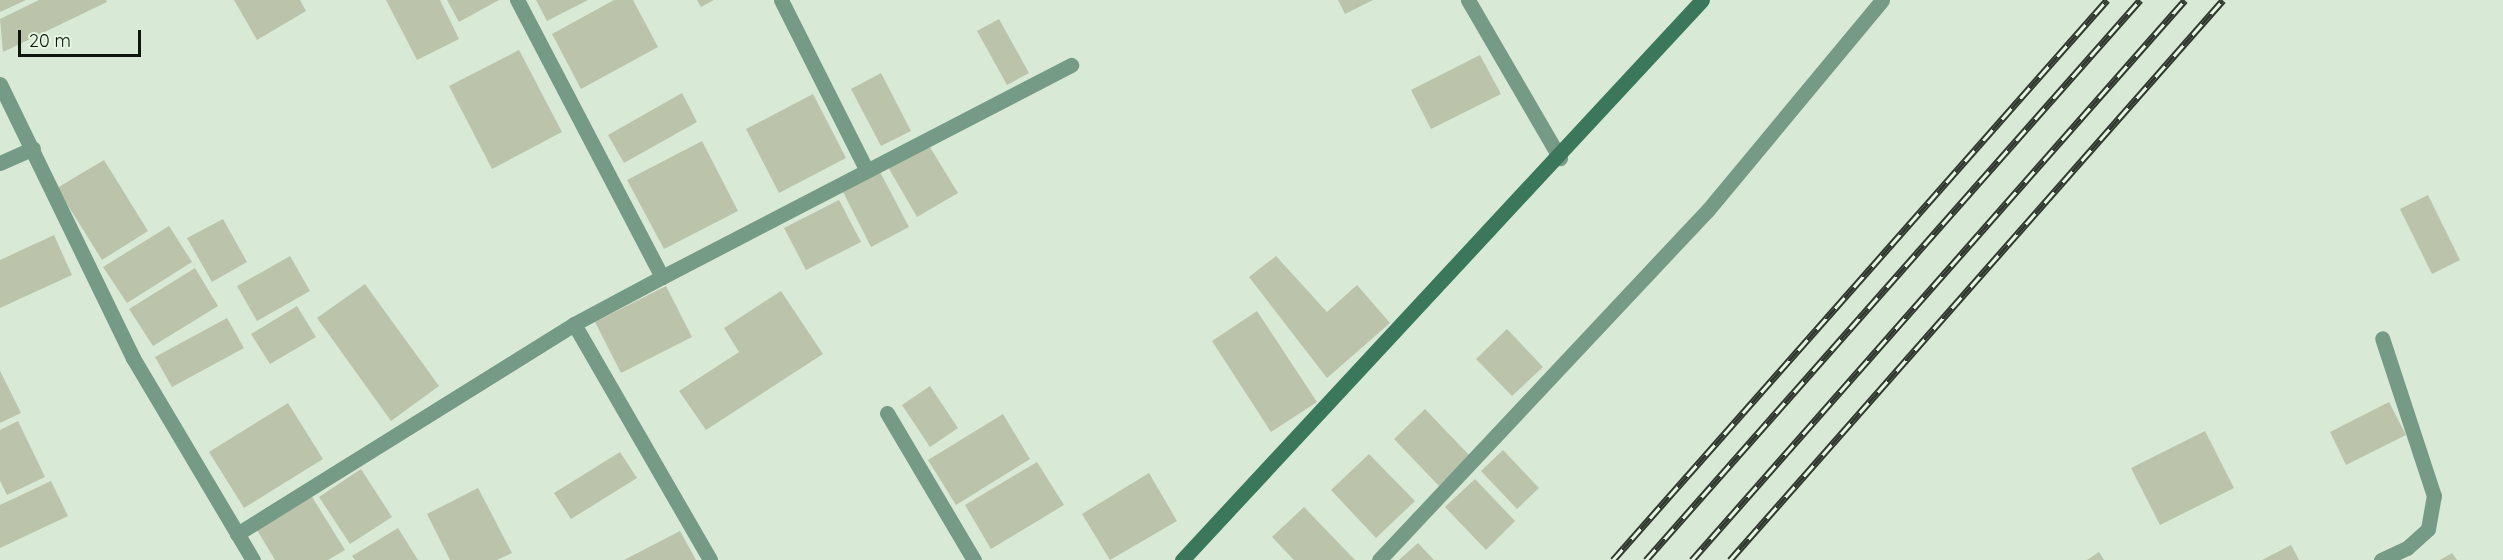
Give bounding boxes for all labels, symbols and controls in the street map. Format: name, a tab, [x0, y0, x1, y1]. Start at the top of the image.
scale bar	[21, 18, 144, 56]
text: 20 m	[29, 29, 71, 52]

